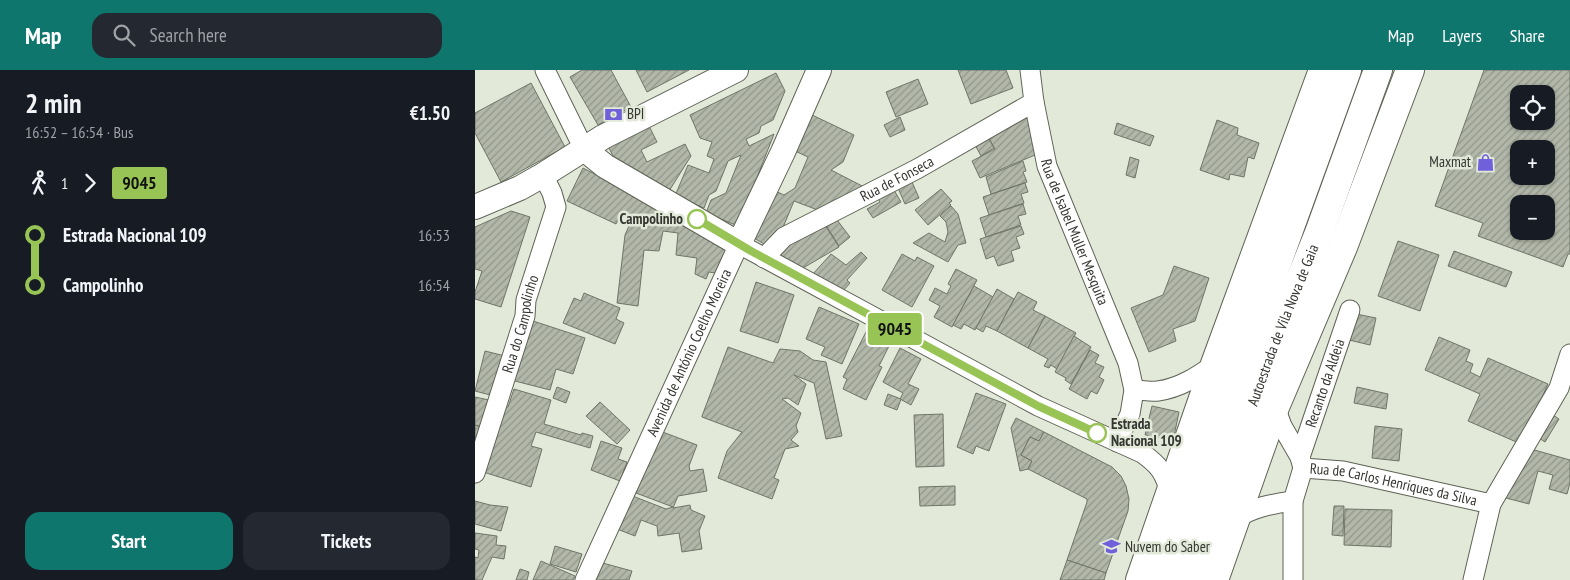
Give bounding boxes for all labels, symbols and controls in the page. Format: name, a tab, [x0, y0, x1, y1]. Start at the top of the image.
search box	[92, 13, 442, 58]
text: Map	[25, 20, 62, 51]
icon: search	[110, 21, 138, 49]
text: Search here	[150, 23, 227, 47]
text: Map	[1388, 24, 1414, 47]
text: Layers	[1442, 24, 1482, 47]
text: Share	[1510, 24, 1545, 47]
text: 2 min	[25, 84, 82, 121]
map controls	[1510, 85, 1555, 240]
button: locate	[1510, 85, 1555, 130]
text: €1.50	[410, 101, 450, 125]
bank icon: BPI	[603, 104, 623, 124]
place label: BPI	[627, 104, 644, 123]
text: 16:52 – 16:54 · Bus	[25, 122, 133, 142]
button: +	[1510, 140, 1555, 185]
street label: Rua de Fonseca	[857, 151, 937, 206]
place label: Maxmat	[1429, 152, 1471, 171]
shop icon: Maxmat	[1475, 152, 1495, 172]
street label: Rua de Isabel Muller Mesquita	[1037, 157, 1113, 308]
icon: walk	[25, 169, 53, 197]
icon: forward	[76, 169, 104, 197]
text: 9045	[122, 171, 157, 194]
text: 1	[61, 173, 68, 193]
button: −	[1510, 195, 1555, 240]
place label: Campolinho	[620, 209, 683, 228]
marker: Campolinho	[687, 209, 707, 229]
text: Estrada Nacional 109	[63, 223, 207, 247]
text: 16:53	[418, 225, 450, 245]
street label: Autoestrada de Vila Nova de Gaia	[1243, 241, 1323, 408]
street label: Avenida de António Coelho Moreira	[642, 266, 735, 439]
street label: Rua do Campolinho	[497, 272, 542, 375]
text: Campolinho	[63, 273, 143, 297]
text: 16:54	[418, 275, 450, 295]
line badge: 9045	[860, 313, 930, 345]
text: 9045	[878, 317, 912, 340]
street label: Recanto da Aldeia	[1301, 336, 1348, 430]
place label: Estrada Nacional 109	[1111, 414, 1182, 450]
marker: Estrada Nacional 109	[1087, 423, 1107, 443]
street label: Rua de Carlos Henriques da Silva	[1309, 459, 1479, 510]
button: Start	[25, 512, 233, 570]
button: Tickets	[243, 512, 450, 570]
school or university icon: Nuvem do Saber	[1101, 537, 1121, 557]
place label: Nuvem do Saber	[1125, 537, 1211, 556]

